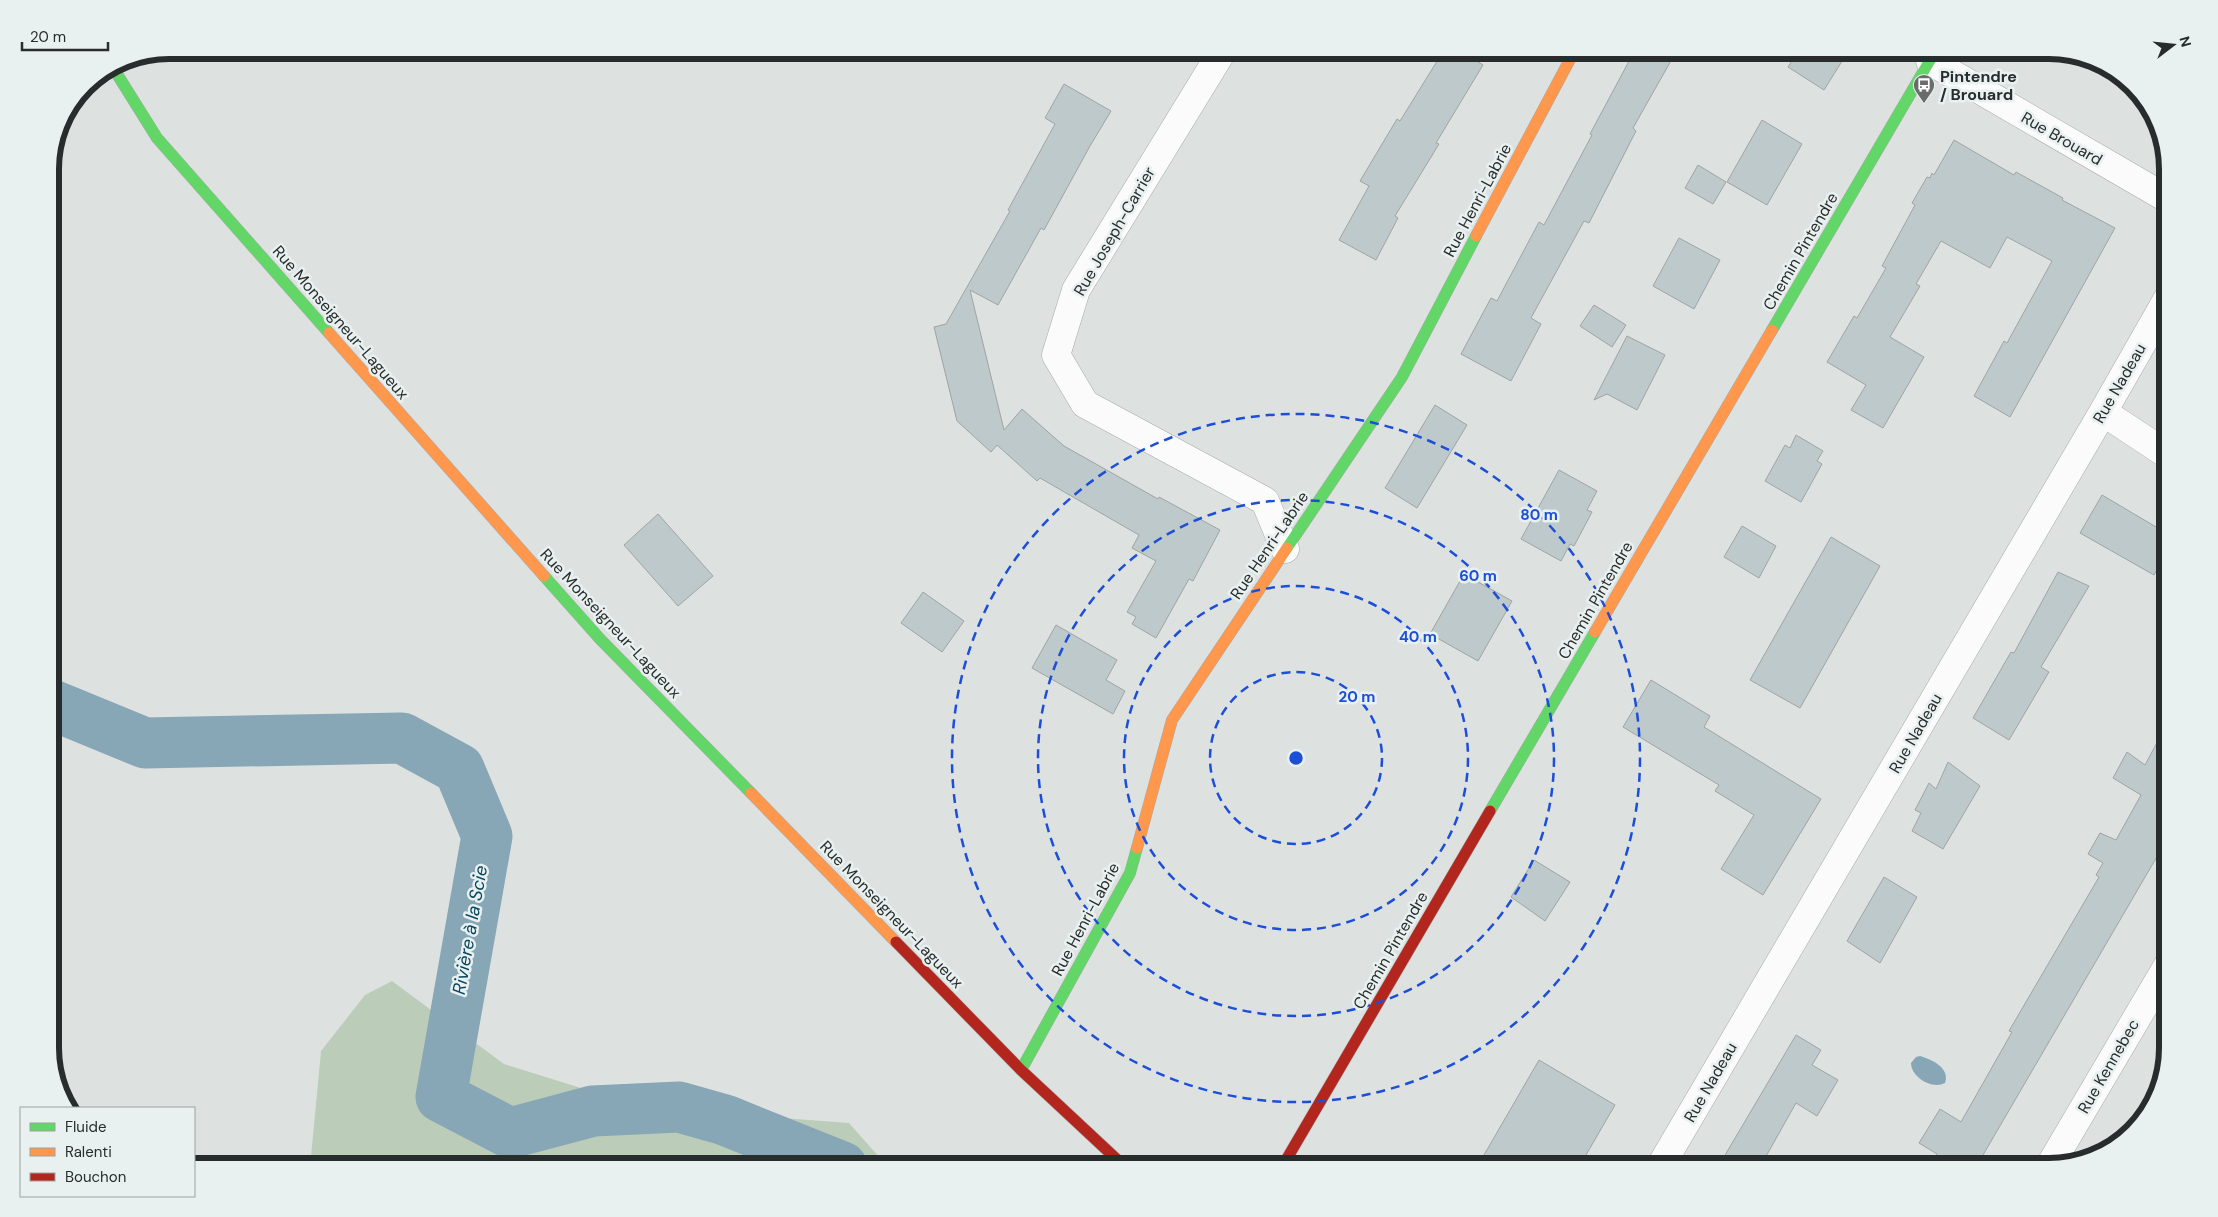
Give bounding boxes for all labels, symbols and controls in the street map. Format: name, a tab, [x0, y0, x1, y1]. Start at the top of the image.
scale bar	[22, 20, 109, 52]
north arrow	[2148, 20, 2198, 70]
text: 20 m	[30, 27, 66, 47]
text: N	[2175, 34, 2196, 49]
place label: Pintendre / Brouard	[1940, 66, 2017, 105]
bus stop icon: Pintendre / Brouard	[1912, 73, 1936, 104]
street label: Rue Brouard	[2017, 107, 2106, 170]
street label: Rue Henri-Labrie	[1439, 140, 1516, 261]
street label: Rue Joseph-Carrier	[1069, 163, 1160, 299]
street label: Chemin Pintendre	[1758, 189, 1843, 314]
street label: Rue Monseigneur-Lagueux	[268, 241, 413, 404]
street label: Rue Nadeau	[2088, 340, 2151, 427]
street label: Rue Henri-Labrie	[1226, 487, 1313, 603]
text: 80 m	[1520, 505, 1558, 525]
street label: Chemin Pintendre	[1553, 538, 1638, 663]
street label: Rue Monseigneur-Lagueux	[536, 544, 686, 703]
text: 60 m	[1459, 566, 1497, 586]
text: 40 m	[1399, 627, 1437, 647]
text: 20 m	[1339, 687, 1375, 707]
street label: Rue Nadeau	[1884, 690, 1947, 777]
centre of rings	[1287, 749, 1305, 767]
street label: Rue Monseigneur-Lagueux	[815, 836, 968, 993]
street label: Rue Henri-Labrie	[1047, 859, 1124, 980]
water label: Rivière à la Scie	[447, 864, 493, 996]
street label: Chemin Pintendre	[1348, 888, 1433, 1013]
street label: Rue Kennebec	[2073, 1015, 2144, 1117]
street label: Rue Nadeau	[1679, 1039, 1742, 1126]
legend	[20, 1107, 195, 1197]
text: Fluide	[65, 1117, 107, 1137]
text: Ralenti	[65, 1142, 112, 1162]
text: Bouchon	[65, 1167, 126, 1187]

